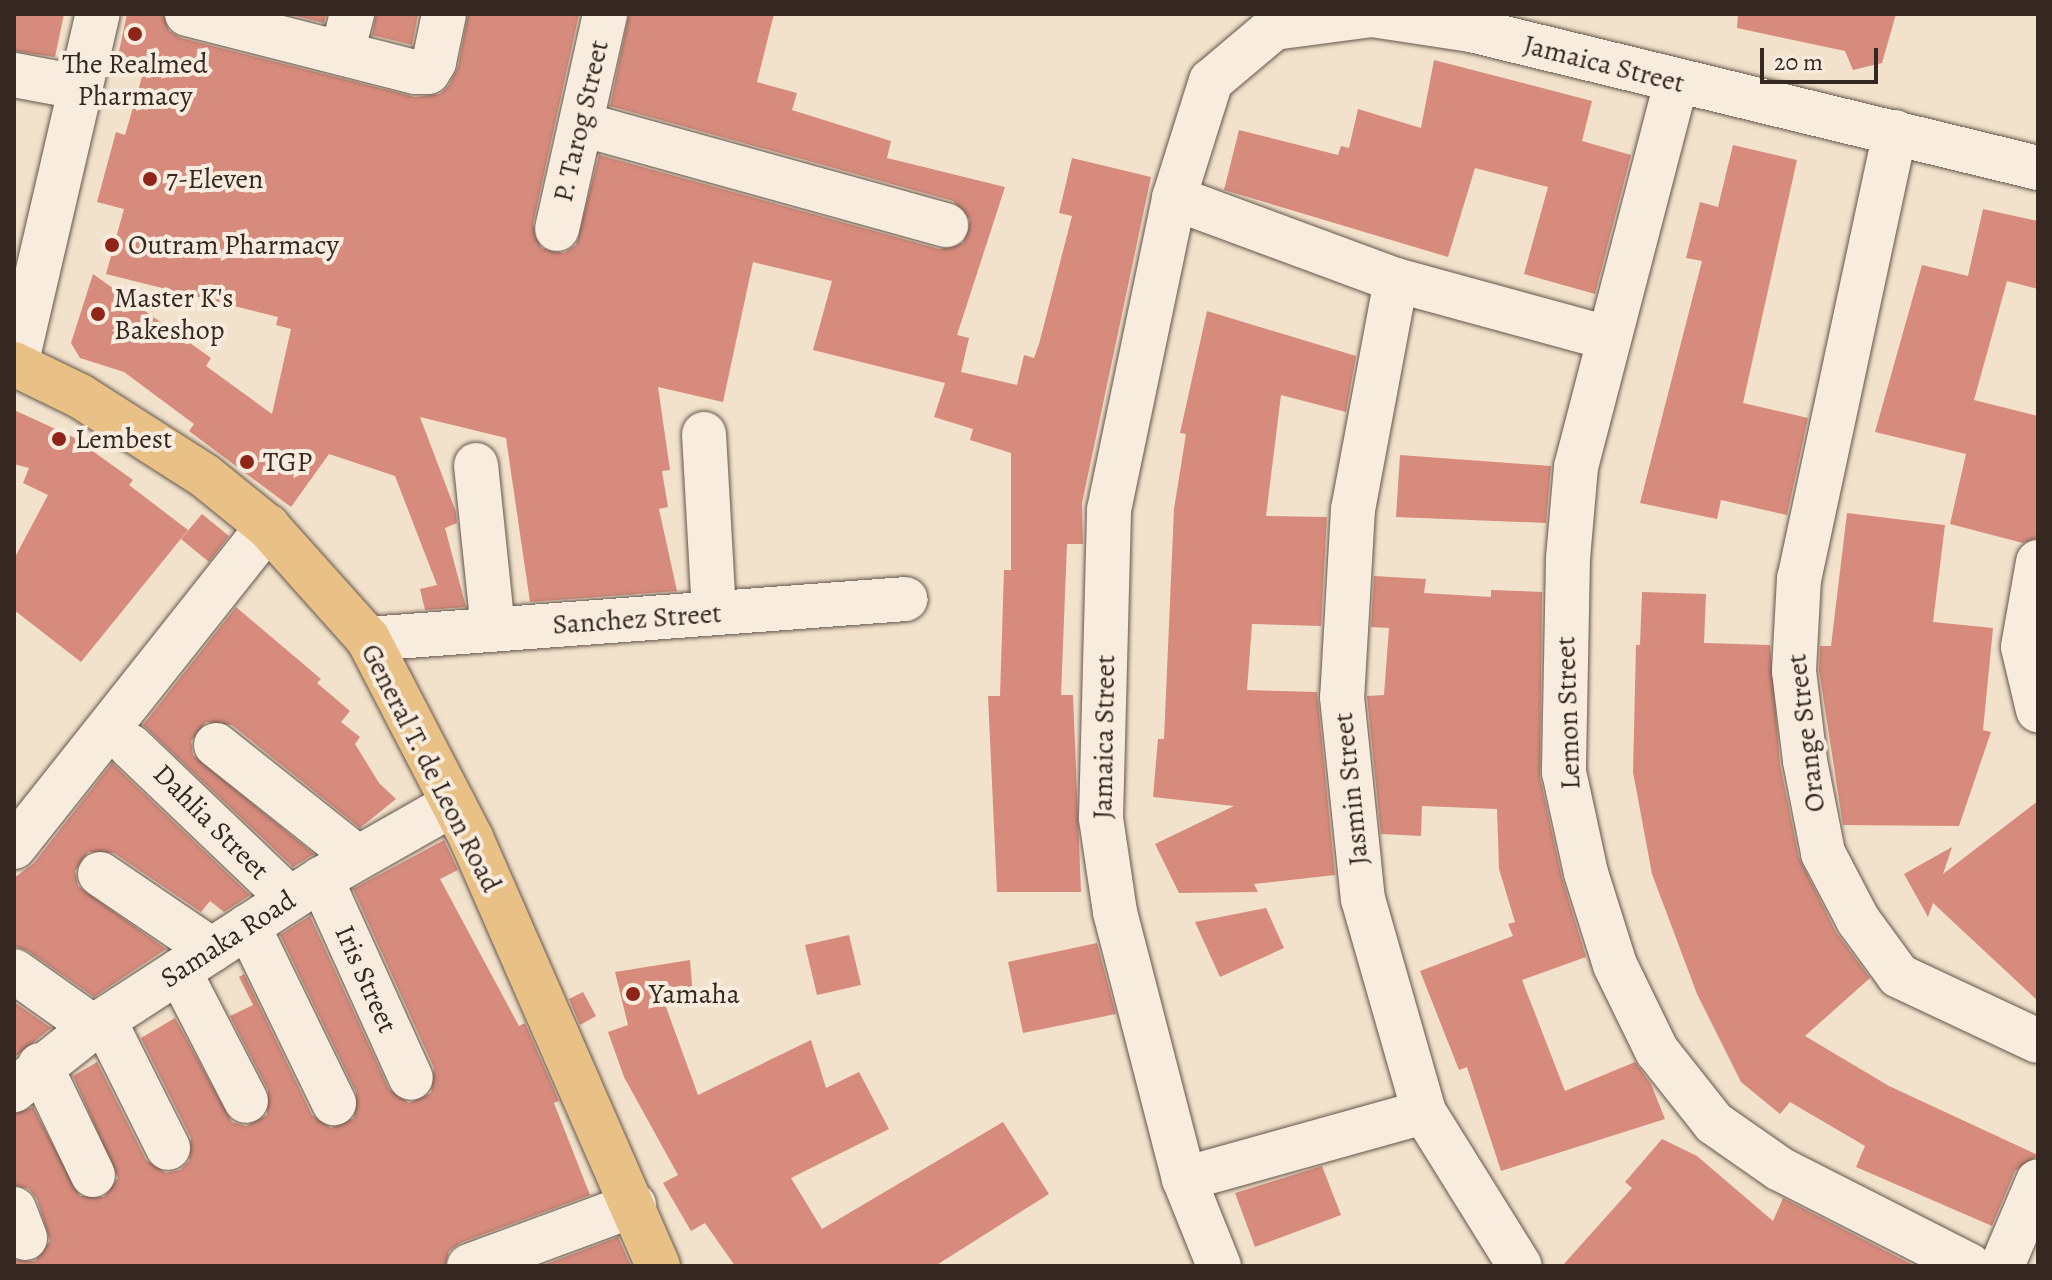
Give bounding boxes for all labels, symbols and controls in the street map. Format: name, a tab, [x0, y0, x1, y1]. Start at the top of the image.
marker: The Realmed Pharmacy	[126, 25, 144, 43]
street label: Jamaica Street	[1520, 28, 1688, 100]
scale bar	[1764, 32, 1882, 82]
street label: P. Tarog Street	[546, 37, 616, 205]
text: 20 m	[1774, 46, 1823, 78]
place label: The Realmed Pharmacy	[62, 47, 208, 113]
place label: 7-Eleven	[166, 162, 263, 196]
marker: 7-Eleven	[141, 170, 159, 188]
place label: Outram Pharmacy	[128, 228, 339, 262]
marker: Outram Pharmacy	[103, 236, 121, 254]
place label: Master K's Bakeshop	[114, 281, 234, 347]
marker: Master K's Bakeshop	[89, 305, 107, 323]
place label: Lembest	[75, 422, 172, 456]
marker: Lembest	[50, 430, 68, 448]
place label: TGP	[263, 445, 312, 479]
marker: TGP	[238, 453, 256, 471]
street label: Sanchez Street	[551, 596, 723, 642]
street label: Lemon Street	[1549, 636, 1587, 790]
street label: General T. de Leon Road	[354, 638, 508, 898]
street label: Orange Street	[1780, 652, 1832, 814]
street label: Jamaica Street	[1086, 654, 1122, 820]
street label: Jasmin Street	[1326, 711, 1376, 867]
street label: Dahlia Street	[146, 757, 276, 887]
street label: Samaka Road	[154, 883, 302, 995]
street label: Iris Street	[327, 920, 405, 1038]
place label: Yamaha	[649, 977, 740, 1011]
marker: Yamaha	[624, 985, 642, 1003]

